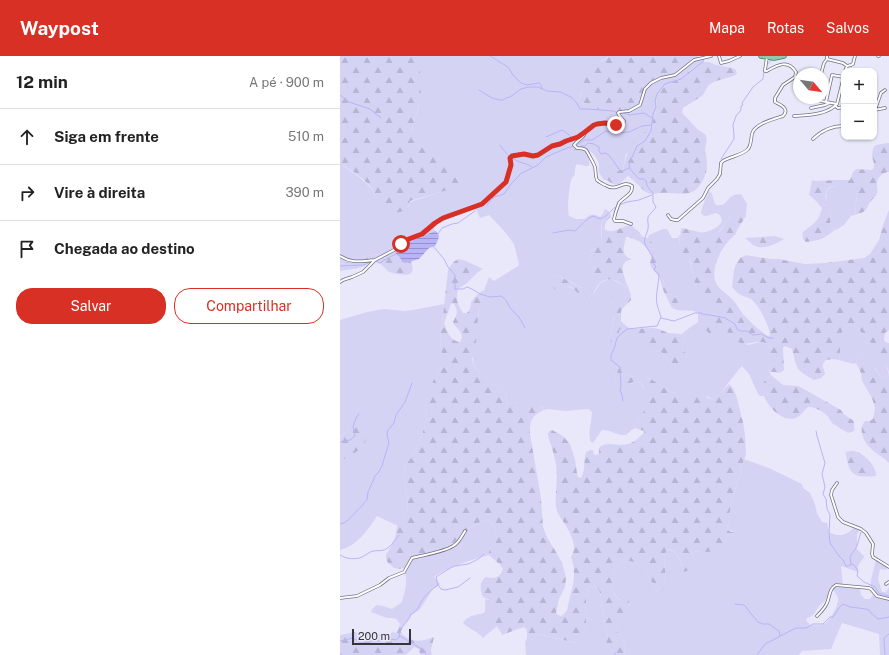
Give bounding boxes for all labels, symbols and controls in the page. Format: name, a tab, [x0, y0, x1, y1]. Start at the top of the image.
text: Waypost	[20, 17, 99, 39]
text: Mapa	[709, 20, 745, 36]
text: Rotas	[767, 20, 804, 36]
text: Salvos	[826, 20, 869, 36]
north arrow	[793, 68, 829, 104]
map controls	[841, 68, 877, 140]
button: +	[841, 68, 877, 104]
text: 12 min	[16, 72, 68, 92]
text: A pé · 900 m	[249, 75, 324, 90]
button: −	[841, 104, 877, 140]
route end	[607, 116, 625, 134]
icon: ahead	[16, 126, 38, 148]
text: Siga em frente	[54, 128, 159, 145]
text: 510 m	[288, 129, 324, 144]
icon: right	[16, 182, 38, 204]
text: Vire à direita	[54, 184, 145, 201]
text: 390 m	[286, 185, 324, 200]
route start	[392, 235, 410, 253]
icon: arrive	[16, 238, 38, 260]
text: Chegada ao destino	[54, 240, 195, 257]
button: Salvar	[16, 288, 166, 324]
button: Compartilhar	[174, 288, 324, 324]
scale bar	[352, 627, 411, 646]
text: 200 m	[358, 630, 390, 642]

